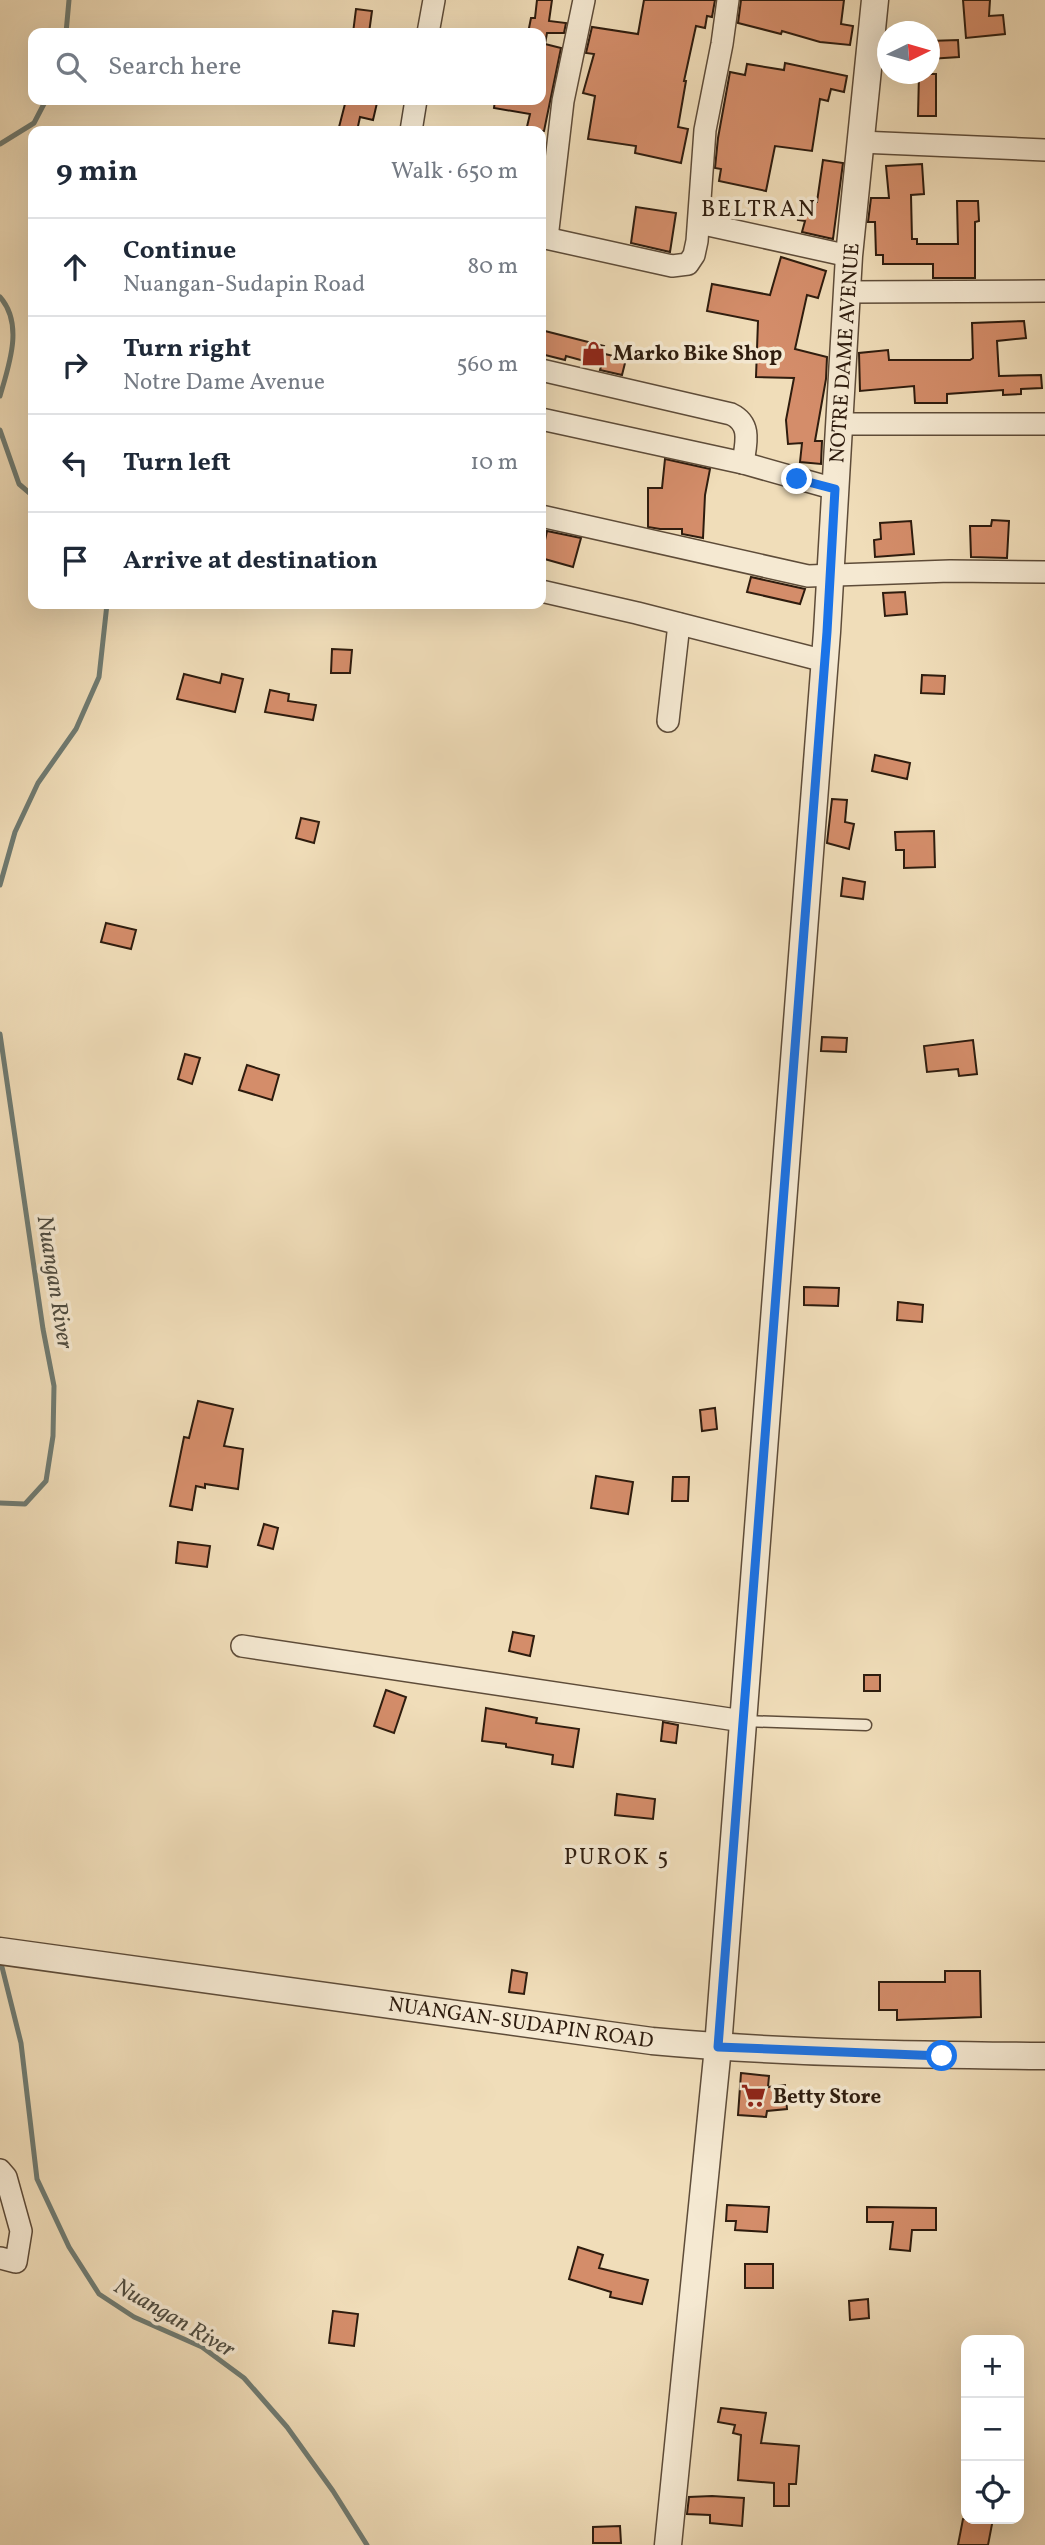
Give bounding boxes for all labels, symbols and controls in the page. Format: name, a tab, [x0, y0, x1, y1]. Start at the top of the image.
north arrow	[877, 21, 940, 84]
search box	[28, 28, 546, 105]
icon: search	[52, 48, 90, 86]
text: Search here	[108, 49, 241, 85]
text: 9 min	[56, 151, 138, 193]
text: Walk · 650 m	[391, 156, 518, 188]
district label: BELTRAN	[701, 194, 817, 226]
text: Continue	[123, 233, 236, 269]
street label: NOTRE DAME AVENUE	[823, 242, 868, 464]
icon: ahead	[56, 248, 94, 286]
text: 80 m	[468, 251, 518, 283]
text: Nuangan-Sudapin Road	[123, 269, 365, 301]
text: Turn right	[123, 331, 251, 367]
shop icon: Marko Bike Shop	[579, 339, 607, 367]
place label: Marko Bike Shop	[613, 340, 782, 369]
icon: right	[56, 346, 94, 384]
text: 560 m	[457, 349, 518, 381]
text: Notre Dame Avenue	[123, 367, 325, 399]
icon: left	[56, 444, 94, 482]
text: Turn left	[123, 445, 231, 481]
text: 10 m	[470, 447, 518, 479]
route end	[781, 463, 812, 494]
icon: arrive	[56, 542, 94, 580]
text: Arrive at destination	[123, 543, 378, 579]
water label: Nuangan River	[28, 1213, 80, 1352]
district label: PUROK 5	[564, 1842, 670, 1874]
street label: NUANGAN-SUDAPIN ROAD	[386, 1991, 655, 2056]
route start	[926, 2040, 957, 2071]
supermarket icon: Betty Store	[739, 2082, 767, 2110]
place label: Betty Store	[773, 2083, 881, 2112]
water label: Nuangan River	[108, 2271, 241, 2366]
map controls	[961, 2335, 1024, 2524]
button: +	[961, 2335, 1024, 2398]
button: −	[961, 2398, 1024, 2461]
button: locate	[961, 2461, 1024, 2524]

